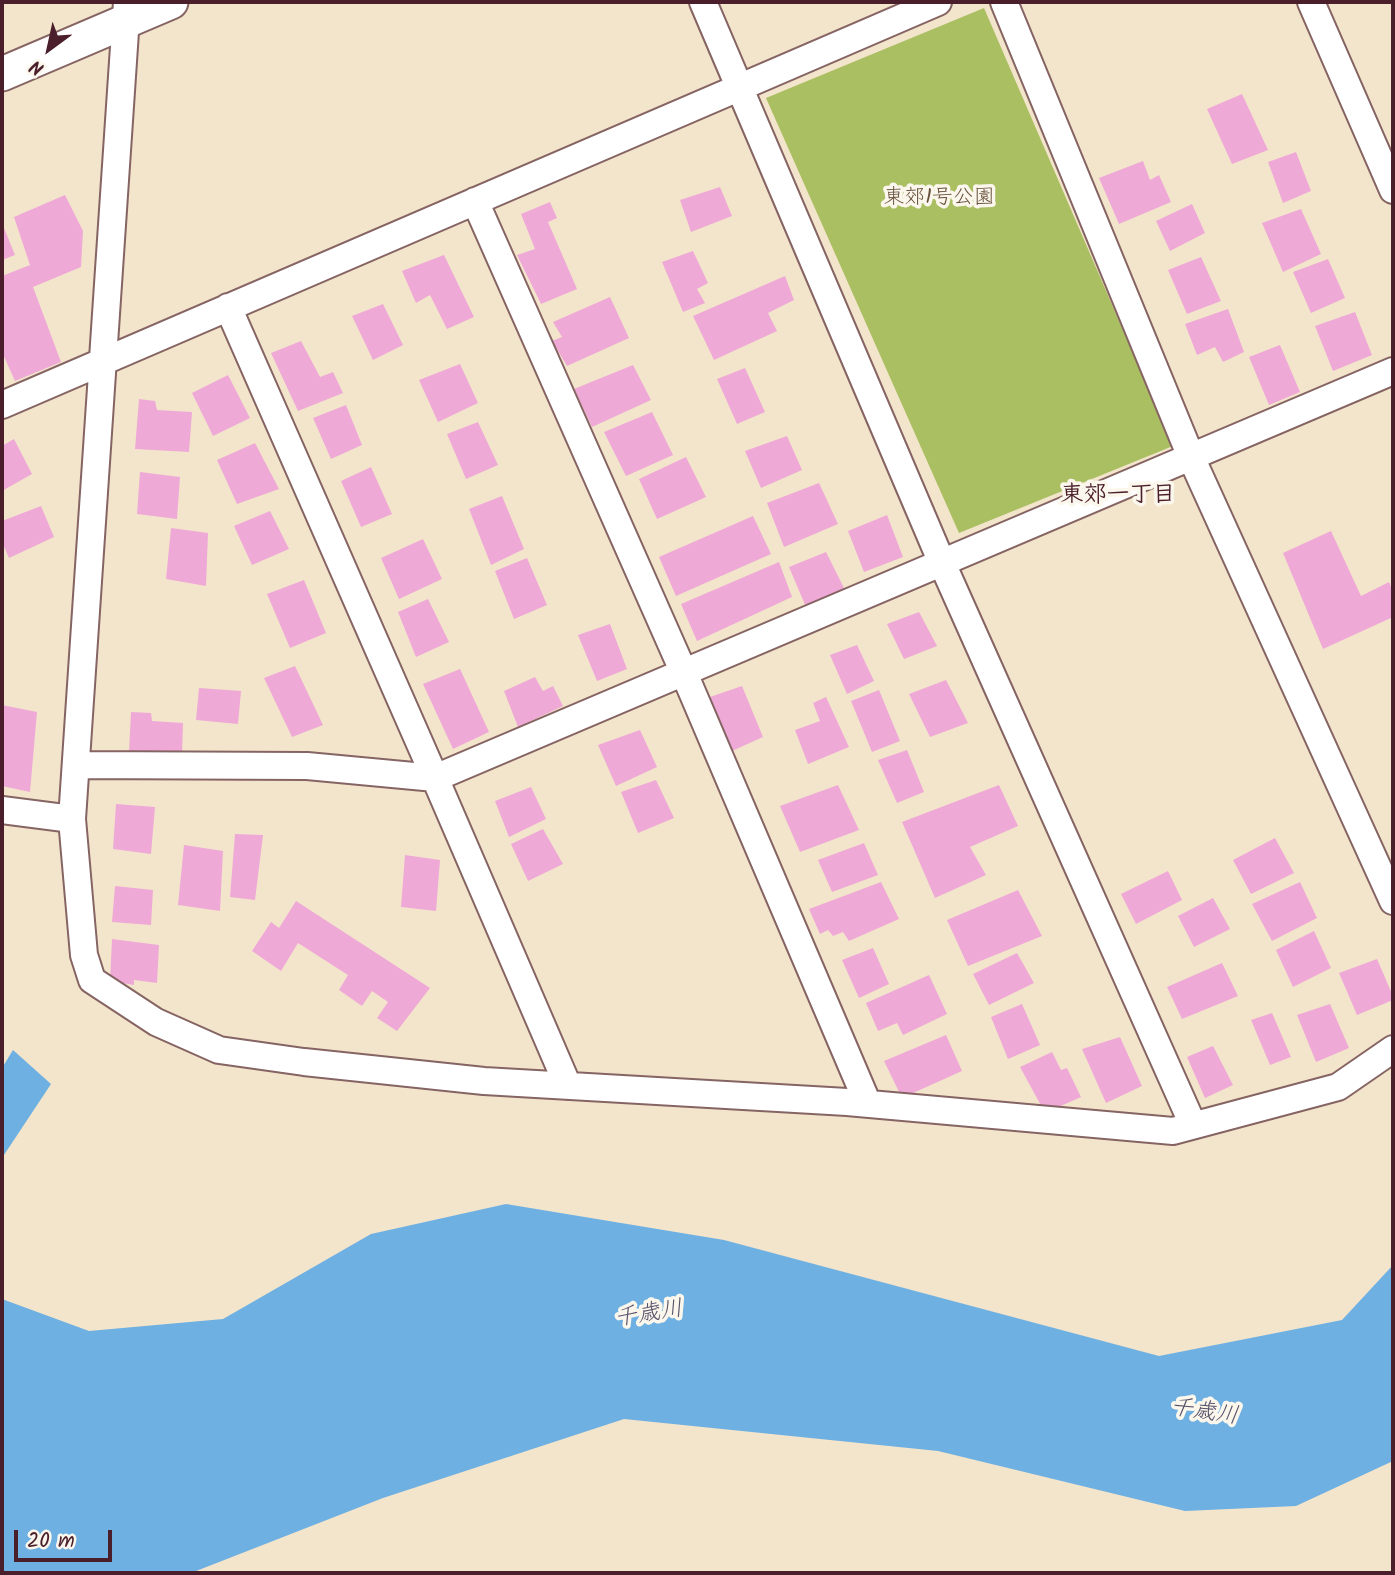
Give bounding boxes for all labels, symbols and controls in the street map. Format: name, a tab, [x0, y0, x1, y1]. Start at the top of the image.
north arrow	[14, 14, 84, 84]
text: N	[24, 51, 51, 82]
park label: 東郊1号公園	[883, 186, 995, 212]
district label: 東郊一丁目	[1061, 483, 1175, 511]
water label: 千歳川	[613, 1297, 685, 1335]
water label: 千歳川	[1168, 1396, 1240, 1432]
scale bar	[18, 1516, 116, 1560]
text: 20 m	[27, 1525, 75, 1558]

